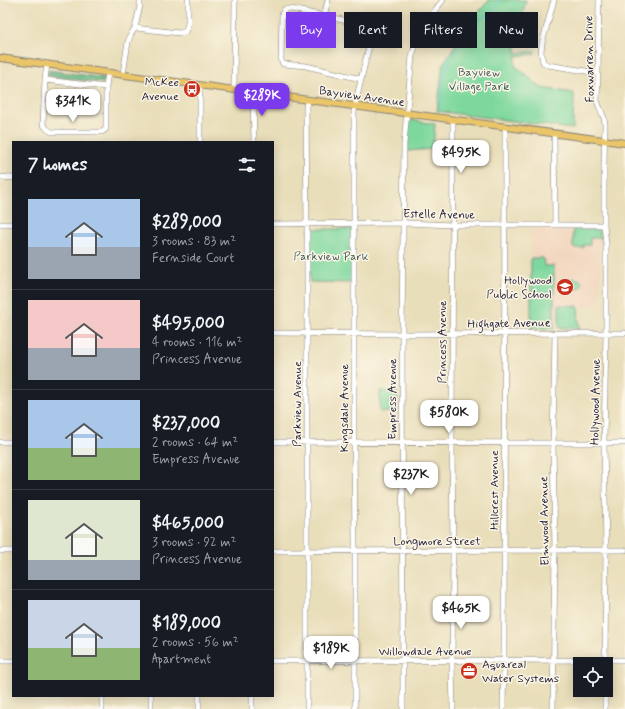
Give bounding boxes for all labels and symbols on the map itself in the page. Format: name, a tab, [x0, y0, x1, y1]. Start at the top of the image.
street label: Foxwarren Drive	[581, 15, 599, 103]
park label: Bayview Village Park	[449, 65, 509, 95]
place label: McKee Avenue	[141, 75, 179, 105]
bus stop icon: McKee Avenue	[182, 79, 202, 99]
pin: $289K	[234, 83, 290, 117]
street label: Bayview Avenue	[318, 83, 406, 111]
pin: $341K	[45, 89, 101, 123]
pin: $495K	[433, 140, 489, 174]
street label: Estelle Avenue	[403, 206, 475, 224]
park label: Parkview Park	[294, 249, 369, 265]
place label: Hollywood Public School	[486, 273, 552, 303]
school or university icon: Hollywood Public School	[555, 277, 575, 297]
street label: Princess Avenue	[435, 300, 451, 384]
street label: Highgate Avenue	[467, 315, 551, 334]
street label: Empress Avenue	[385, 358, 401, 440]
street label: Hollywood Avenue	[587, 358, 605, 445]
street label: Parkview Avenue	[290, 361, 306, 447]
street label: Kingsdale Avenue	[337, 364, 353, 452]
pin: $580K	[421, 400, 477, 434]
street label: Hillcrest Avenue	[487, 450, 503, 530]
pin: $237K	[383, 462, 439, 496]
street label: Elmwood Avenue	[536, 476, 554, 566]
street label: Longmore Street	[393, 534, 481, 550]
pin: $465K	[433, 596, 489, 630]
pin: $189K	[303, 636, 359, 670]
street label: Willowdale Avenue	[378, 644, 472, 660]
place label: Aquareal Water Systems	[482, 657, 559, 687]
office icon: Aquareal Water Systems	[459, 661, 479, 681]

